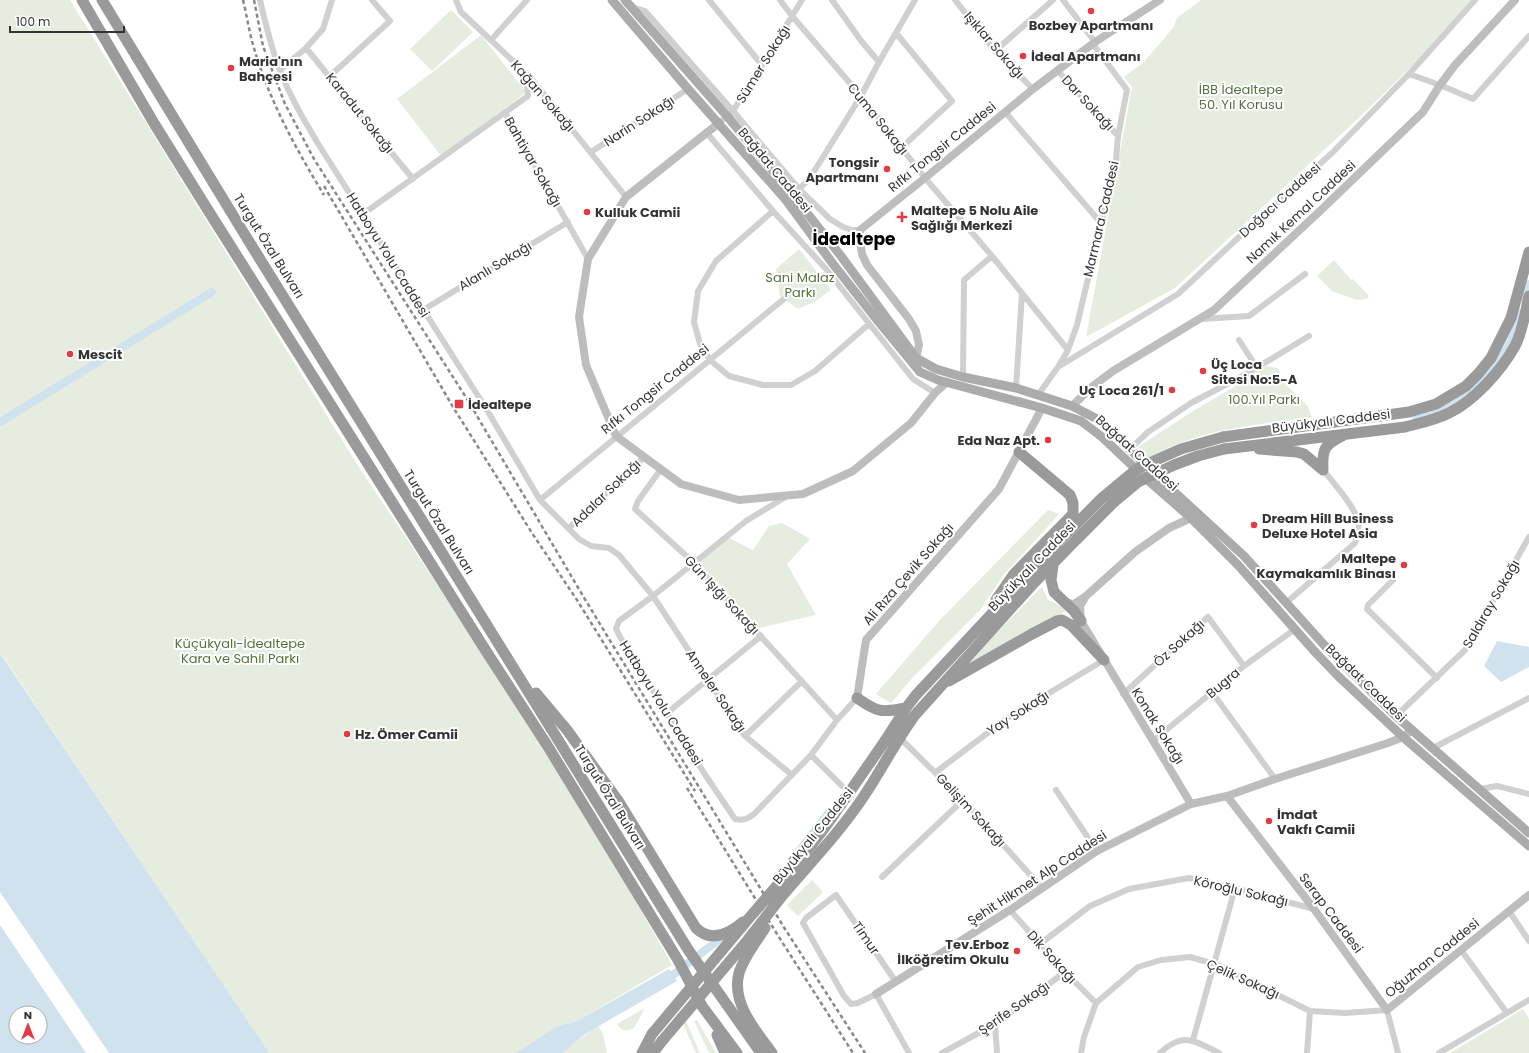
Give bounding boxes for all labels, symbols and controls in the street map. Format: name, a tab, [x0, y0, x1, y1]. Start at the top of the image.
marker: Bozbey Apartmanı	[1086, 6, 1096, 16]
street label: Işıklar Sokağı	[959, 7, 1029, 83]
scale bar	[10, 8, 124, 34]
text: 100 m	[16, 13, 50, 30]
place label: Bozbey Apartmanı	[1029, 16, 1153, 35]
street label: Sümer Sokağı	[731, 21, 795, 107]
place label: İdeal Apartmanı	[1031, 47, 1141, 66]
marker: İdeal Apartmanı	[1018, 51, 1028, 61]
place label: Maria'nın Bahçesi	[239, 52, 303, 86]
street label: Kağan Sokağı	[507, 56, 579, 136]
marker: Maria'nın Bahçesi	[226, 63, 236, 73]
street label: Karadut Sokağı	[321, 69, 399, 157]
street label: Dar Sokağı	[1057, 71, 1119, 135]
street label: Cuma Sokağı	[843, 79, 913, 159]
park label: İBB İdealtepe 50. Yıl Korusu	[1199, 80, 1283, 114]
street label: Narin Sokağı	[600, 91, 678, 151]
street label: Rıfkı Tongsir Caddesi	[884, 97, 1000, 197]
street label: Bahtiyar Sokağı	[500, 114, 566, 210]
street label: Bağdat Caddesi	[734, 123, 816, 217]
place label: Tongsir Apartmanı	[805, 153, 879, 187]
street label: Namık Kemal Caddesi	[1242, 156, 1360, 268]
street label: Doğacı Caddesi	[1235, 158, 1325, 242]
street label: Marmara Caddesi	[1078, 159, 1124, 279]
marker: Tongsir Apartmanı	[882, 164, 892, 174]
street label: Hatboyu Yolu Caddesi	[342, 189, 434, 321]
street label: Turgut Özal Bulvarı	[229, 190, 309, 302]
place label: Maltepe 5 Nolu Aile Sağlığı Merkezi	[911, 201, 1038, 235]
place label: Kulluk Camii	[595, 203, 680, 222]
marker: Kulluk Camii	[582, 207, 592, 217]
marker: Maltepe 5 Nolu Aile Sağlığı Merkezi	[896, 211, 908, 223]
district label: İdealtepe	[813, 227, 895, 251]
street label: Alanlı Sokağı	[455, 237, 535, 295]
park label: Sani Malaz Parkı	[765, 268, 835, 302]
street label: Rıfkı Tongsir Caddesi	[597, 339, 713, 439]
place label: Mescit	[78, 345, 122, 364]
marker: Mescit	[65, 349, 75, 359]
place label: Üç Loca Sitesi No:5-A	[1211, 355, 1298, 389]
marker: Üç Loca Sitesi No:5-A	[1198, 366, 1208, 376]
place label: Uç Loca 261/1	[1079, 381, 1164, 400]
marker: Uç Loca 261/1	[1167, 385, 1177, 395]
park label: 100.Yıl Parkı	[1228, 390, 1300, 409]
place label: İdealtepe	[468, 395, 531, 414]
marker: İdealtepe	[453, 398, 465, 410]
street label: Büyükyalı Caddesi	[1271, 404, 1391, 438]
street label: Bağdat Caddesi	[1091, 411, 1183, 495]
place label: Eda Naz Apt.	[957, 431, 1040, 450]
marker: Eda Naz Apt.	[1043, 435, 1053, 445]
street label: Adalar Sokağı	[567, 455, 645, 531]
street label: Turgut Özal Bulvarı	[399, 466, 479, 578]
place label: Dream Hill Business Deluxe Hotel Asia	[1262, 509, 1394, 543]
street label: Büyükyalı Caddesi	[984, 517, 1080, 615]
street label: Ali Rıza Çevik Sokağı	[858, 519, 958, 629]
marker: Dream Hill Business Deluxe Hotel Asia	[1249, 520, 1259, 530]
place label: Maltepe Kaymakamlık Binası	[1256, 549, 1396, 583]
street label: Gün Işığı Sokağı	[680, 551, 764, 639]
street label: Saldıray Sokağı	[1458, 556, 1524, 652]
marker: Maltepe Kaymakamlık Binası	[1399, 560, 1409, 570]
street label: Öz Sokağı	[1149, 615, 1209, 671]
park label: Küçükyalı-İdealtepe Kara ve Sahil Parkı	[175, 634, 305, 668]
street label: Hatboyu Yolu Caddesi	[615, 637, 707, 769]
street label: Bağdat Caddesi	[1321, 639, 1411, 727]
street label: Anneler Sokağı	[681, 646, 751, 736]
street label: Bugra	[1202, 663, 1244, 703]
street label: Konak Sokağı	[1127, 684, 1189, 768]
street label: Yay Sokağı	[983, 686, 1053, 740]
place label: Hz. Ömer Camii	[355, 725, 458, 744]
marker: Hz. Ömer Camii	[342, 729, 352, 739]
street label: Turgut Özal Bulvarı	[570, 741, 650, 853]
street label: Gelişim Sokağı	[932, 769, 1010, 851]
street label: Büyükyalı Caddesi	[768, 784, 858, 888]
place label: İmdat Vakfı Camii	[1277, 805, 1355, 839]
marker: İmdat Vakfı Camii	[1264, 816, 1274, 826]
street label: Şehit Hikmet Alp Caddesi	[964, 826, 1110, 930]
street label: Serap Caddesi	[1295, 869, 1367, 957]
street label: Köroğlu Sokağı	[1192, 871, 1290, 911]
street label: Oğuzhan Caddesi	[1381, 914, 1483, 1002]
street label: Timur	[848, 917, 884, 959]
street label: Dik Sokağı	[1023, 926, 1081, 988]
place label: Tev.Erboz İlköğretim Okulu	[897, 935, 1010, 969]
marker: Tev.Erboz İlköğretim Okulu	[1012, 946, 1022, 956]
street label: Çelik Sokağı	[1203, 954, 1283, 1004]
street label: Şerife Sokağı	[975, 976, 1053, 1040]
north arrow	[8, 1005, 48, 1045]
text: N	[24, 1007, 32, 1023]

